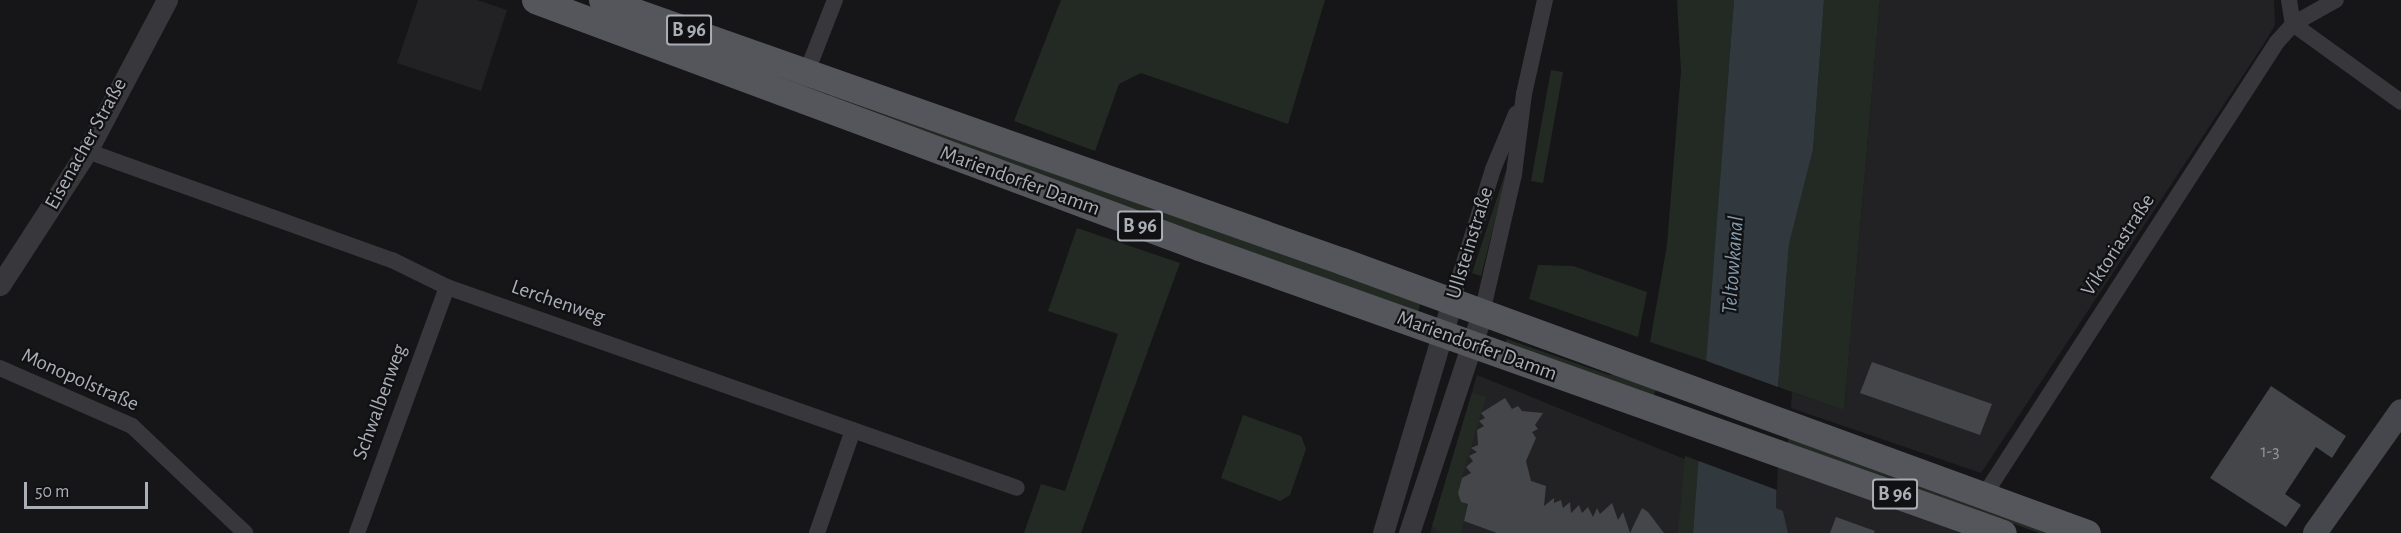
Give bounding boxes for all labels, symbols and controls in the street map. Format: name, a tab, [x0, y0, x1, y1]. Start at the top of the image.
road number: B 96	[665, 13, 713, 47]
street label: Eisenacher Straße	[40, 74, 132, 214]
street label: Mariendorfer Damm	[937, 140, 1103, 222]
street label: Ullsteinstraße	[1441, 184, 1499, 302]
street label: Viktoriastraße	[2076, 189, 2160, 301]
road number: B 96	[1116, 209, 1164, 243]
water label: Teltowkanal	[1716, 215, 1750, 315]
street label: Lerchenweg	[508, 274, 608, 330]
street label: Mariendorfer Damm	[1394, 305, 1560, 387]
street label: Schwalbenweg	[347, 341, 413, 463]
street label: Monopolstraße	[17, 343, 143, 417]
house number: 1-3	[2260, 441, 2280, 463]
scale bar	[27, 470, 152, 508]
road number: B 96	[1871, 477, 1919, 511]
text: 50 m	[35, 483, 69, 501]

